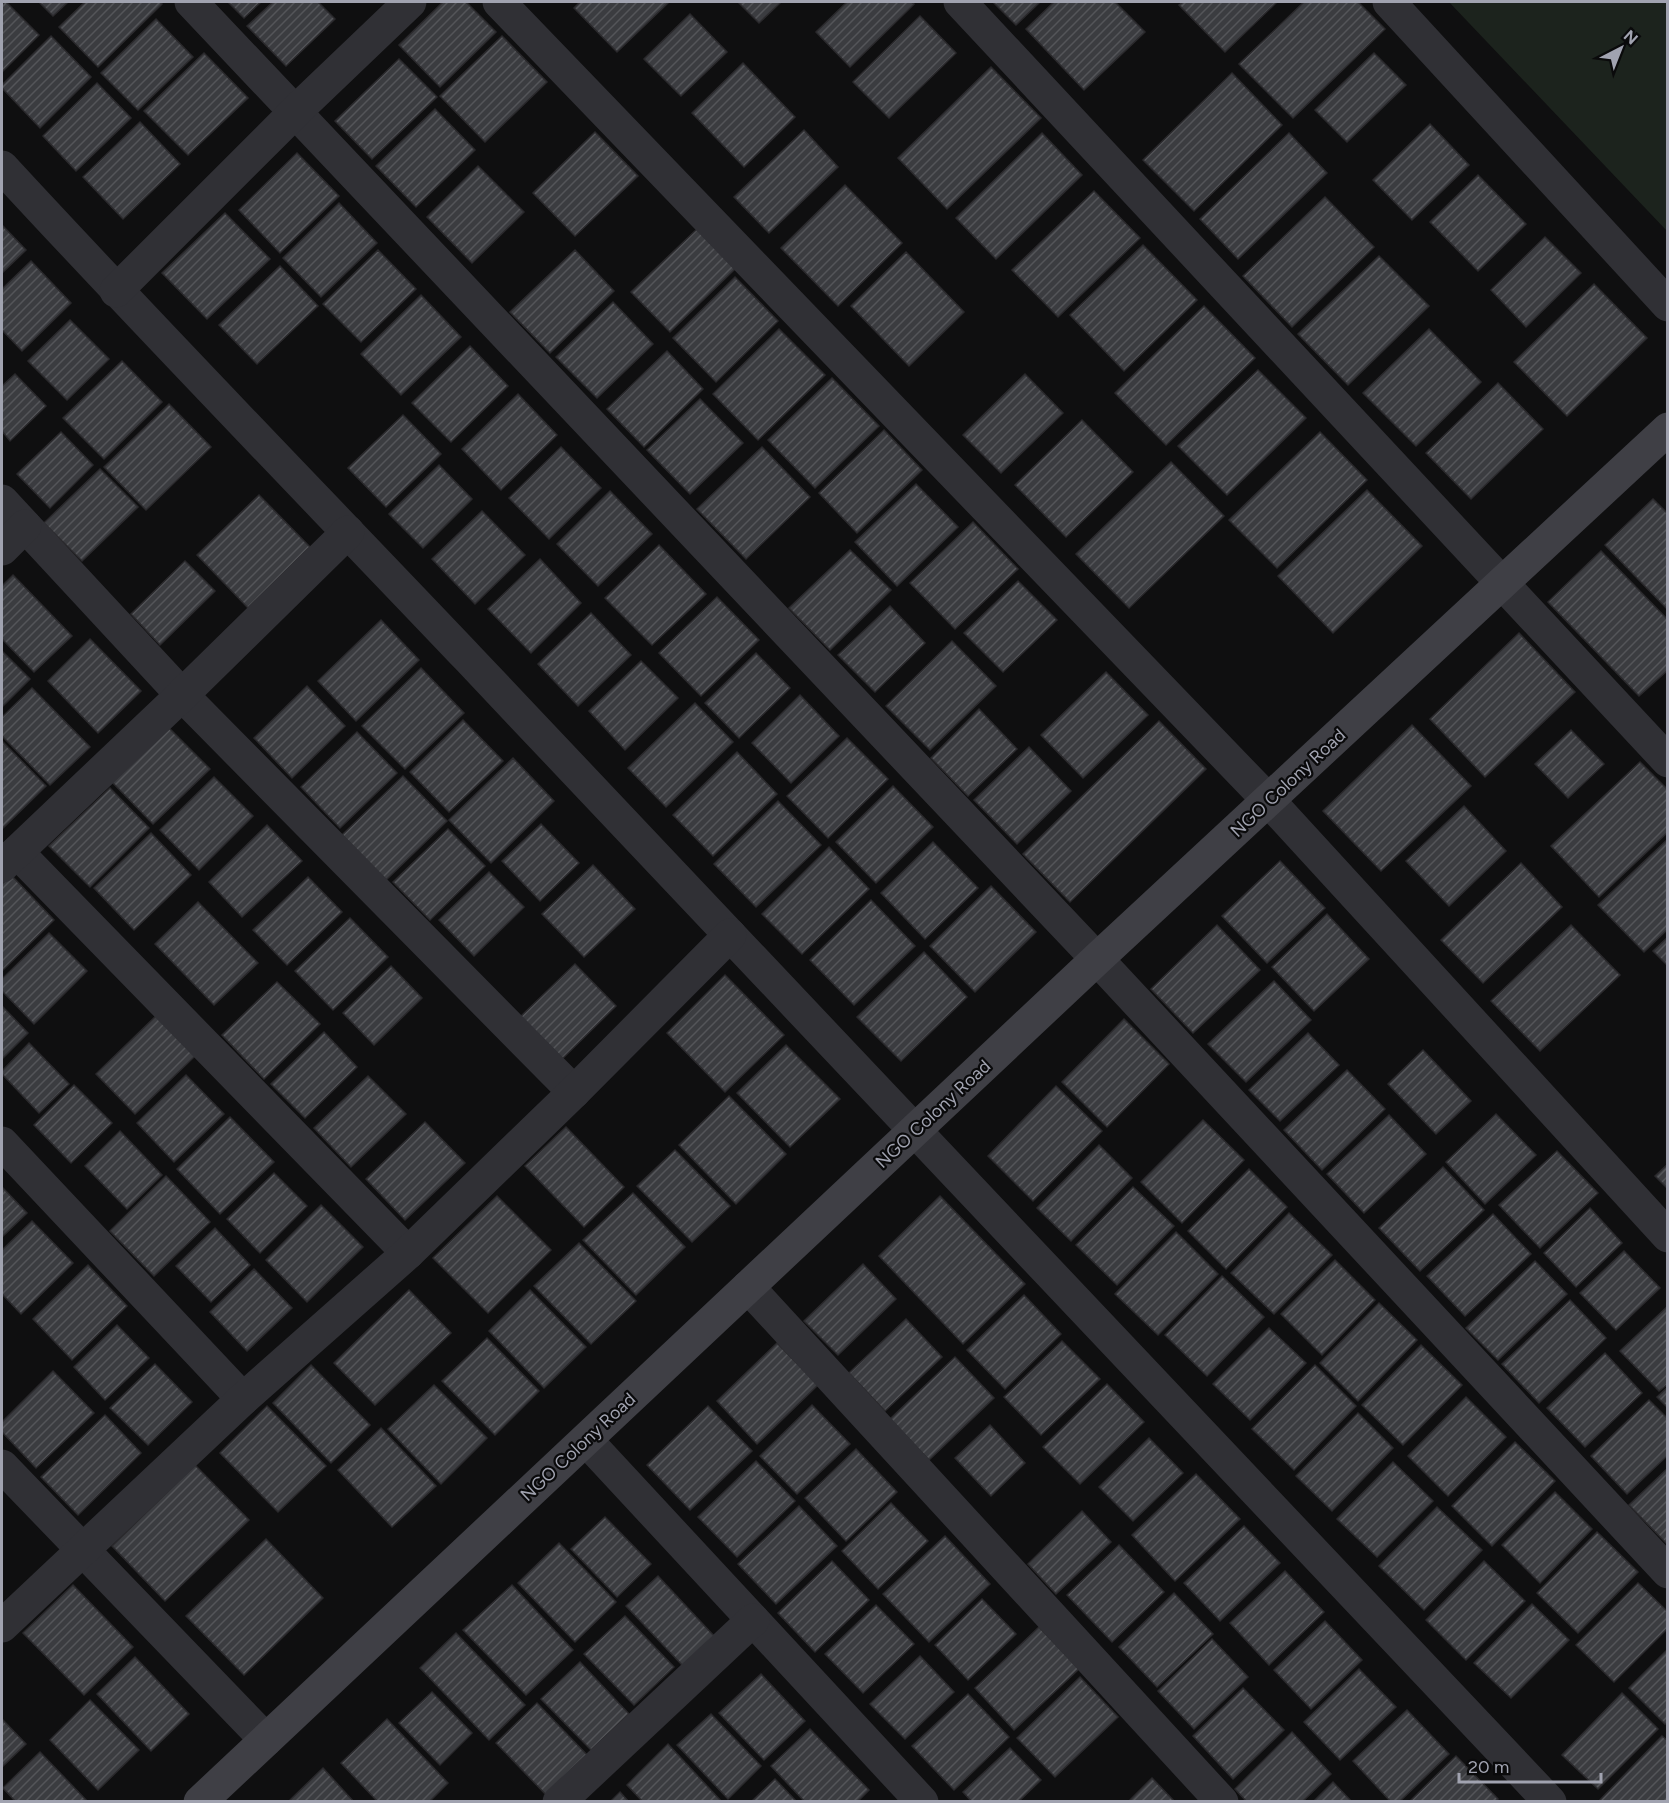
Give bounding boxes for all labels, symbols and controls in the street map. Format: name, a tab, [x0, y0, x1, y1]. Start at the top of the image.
north arrow	[1591, 18, 1651, 78]
text: N	[1620, 26, 1642, 48]
street label: NGO Colony Road	[1226, 724, 1350, 842]
street label: NGO Colony Road	[871, 1055, 995, 1173]
street label: NGO Colony Road	[516, 1388, 640, 1506]
scale bar	[1459, 1746, 1602, 1784]
text: 20 m	[1468, 1756, 1509, 1778]

